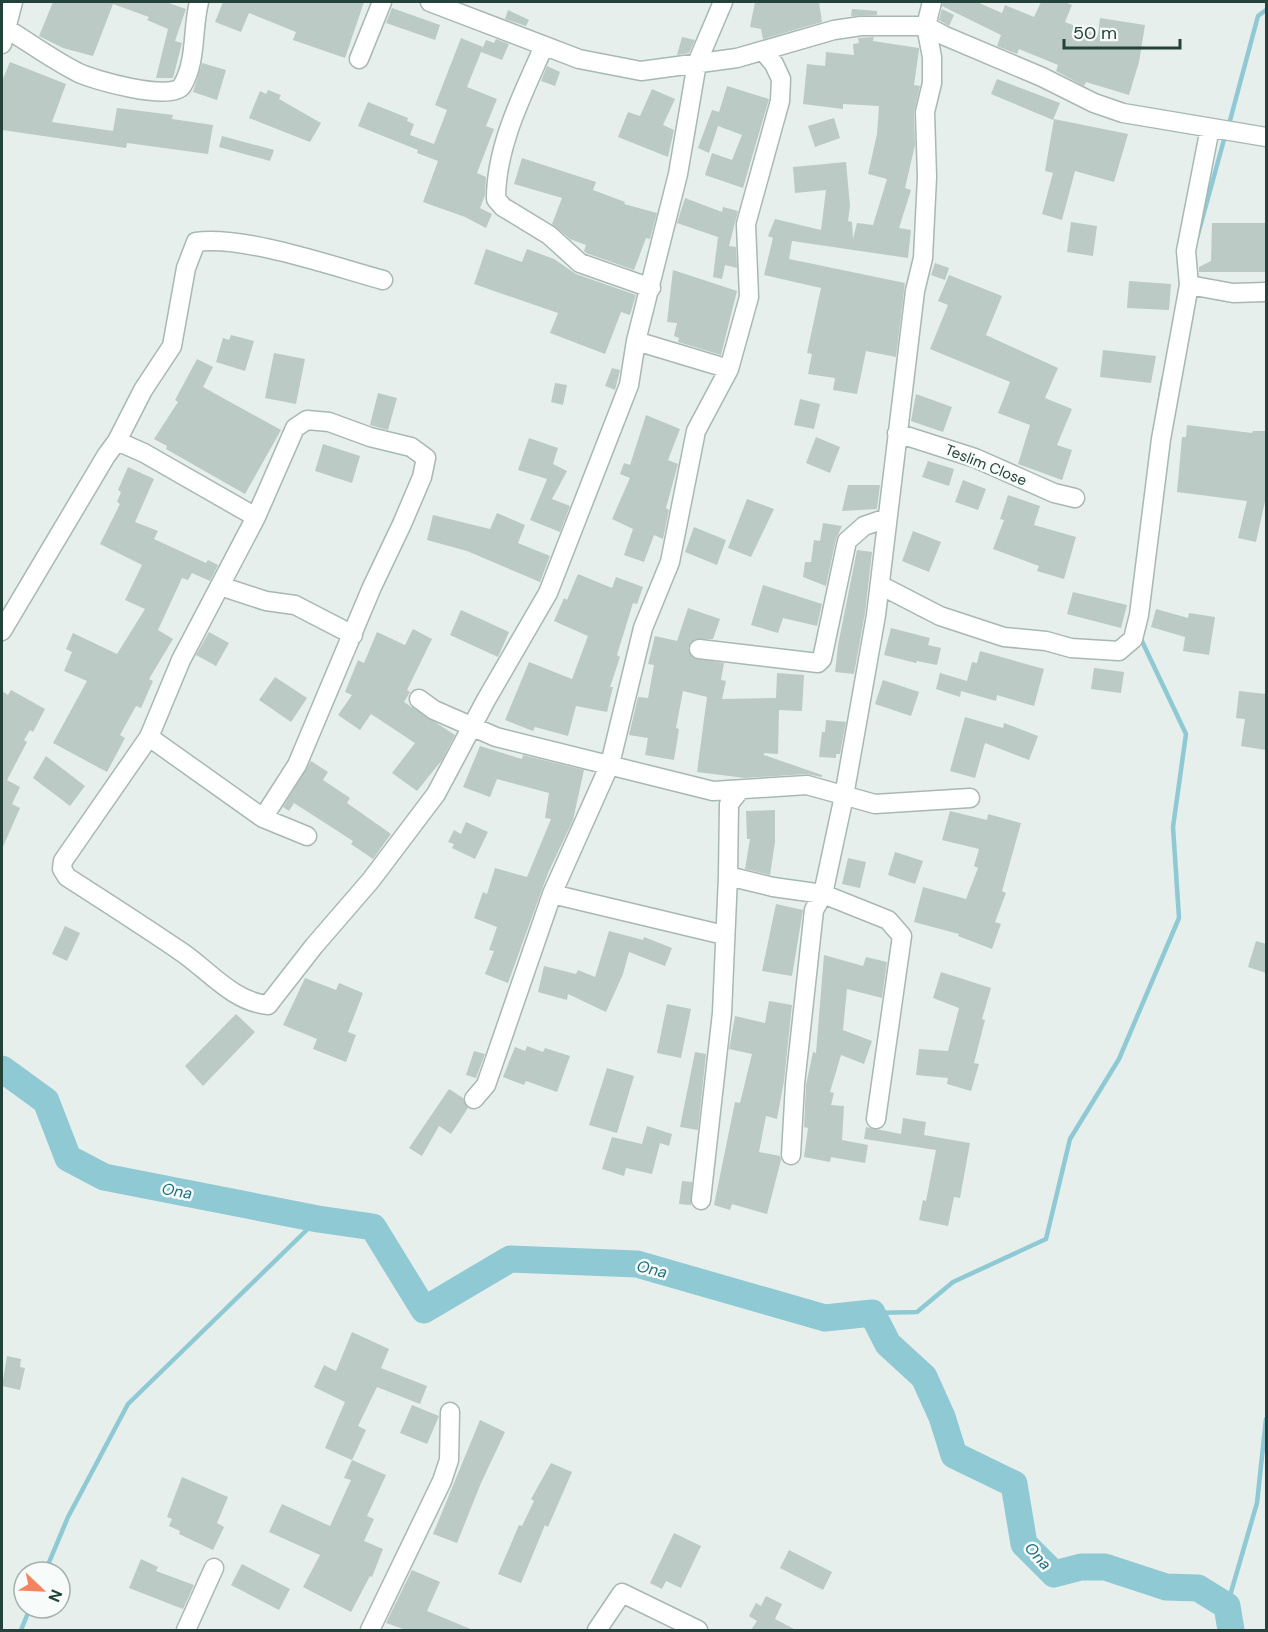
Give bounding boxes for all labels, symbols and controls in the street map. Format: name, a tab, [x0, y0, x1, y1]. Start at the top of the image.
scale bar	[1064, 12, 1180, 50]
text: 50 m	[1073, 21, 1117, 45]
street label: Teslim Close	[942, 440, 1030, 490]
water label: Ona	[160, 1178, 194, 1204]
water label: Ona	[635, 1255, 670, 1283]
water label: Ona	[1020, 1538, 1056, 1574]
north arrow	[12, 1560, 72, 1620]
text: N	[43, 1586, 67, 1605]

